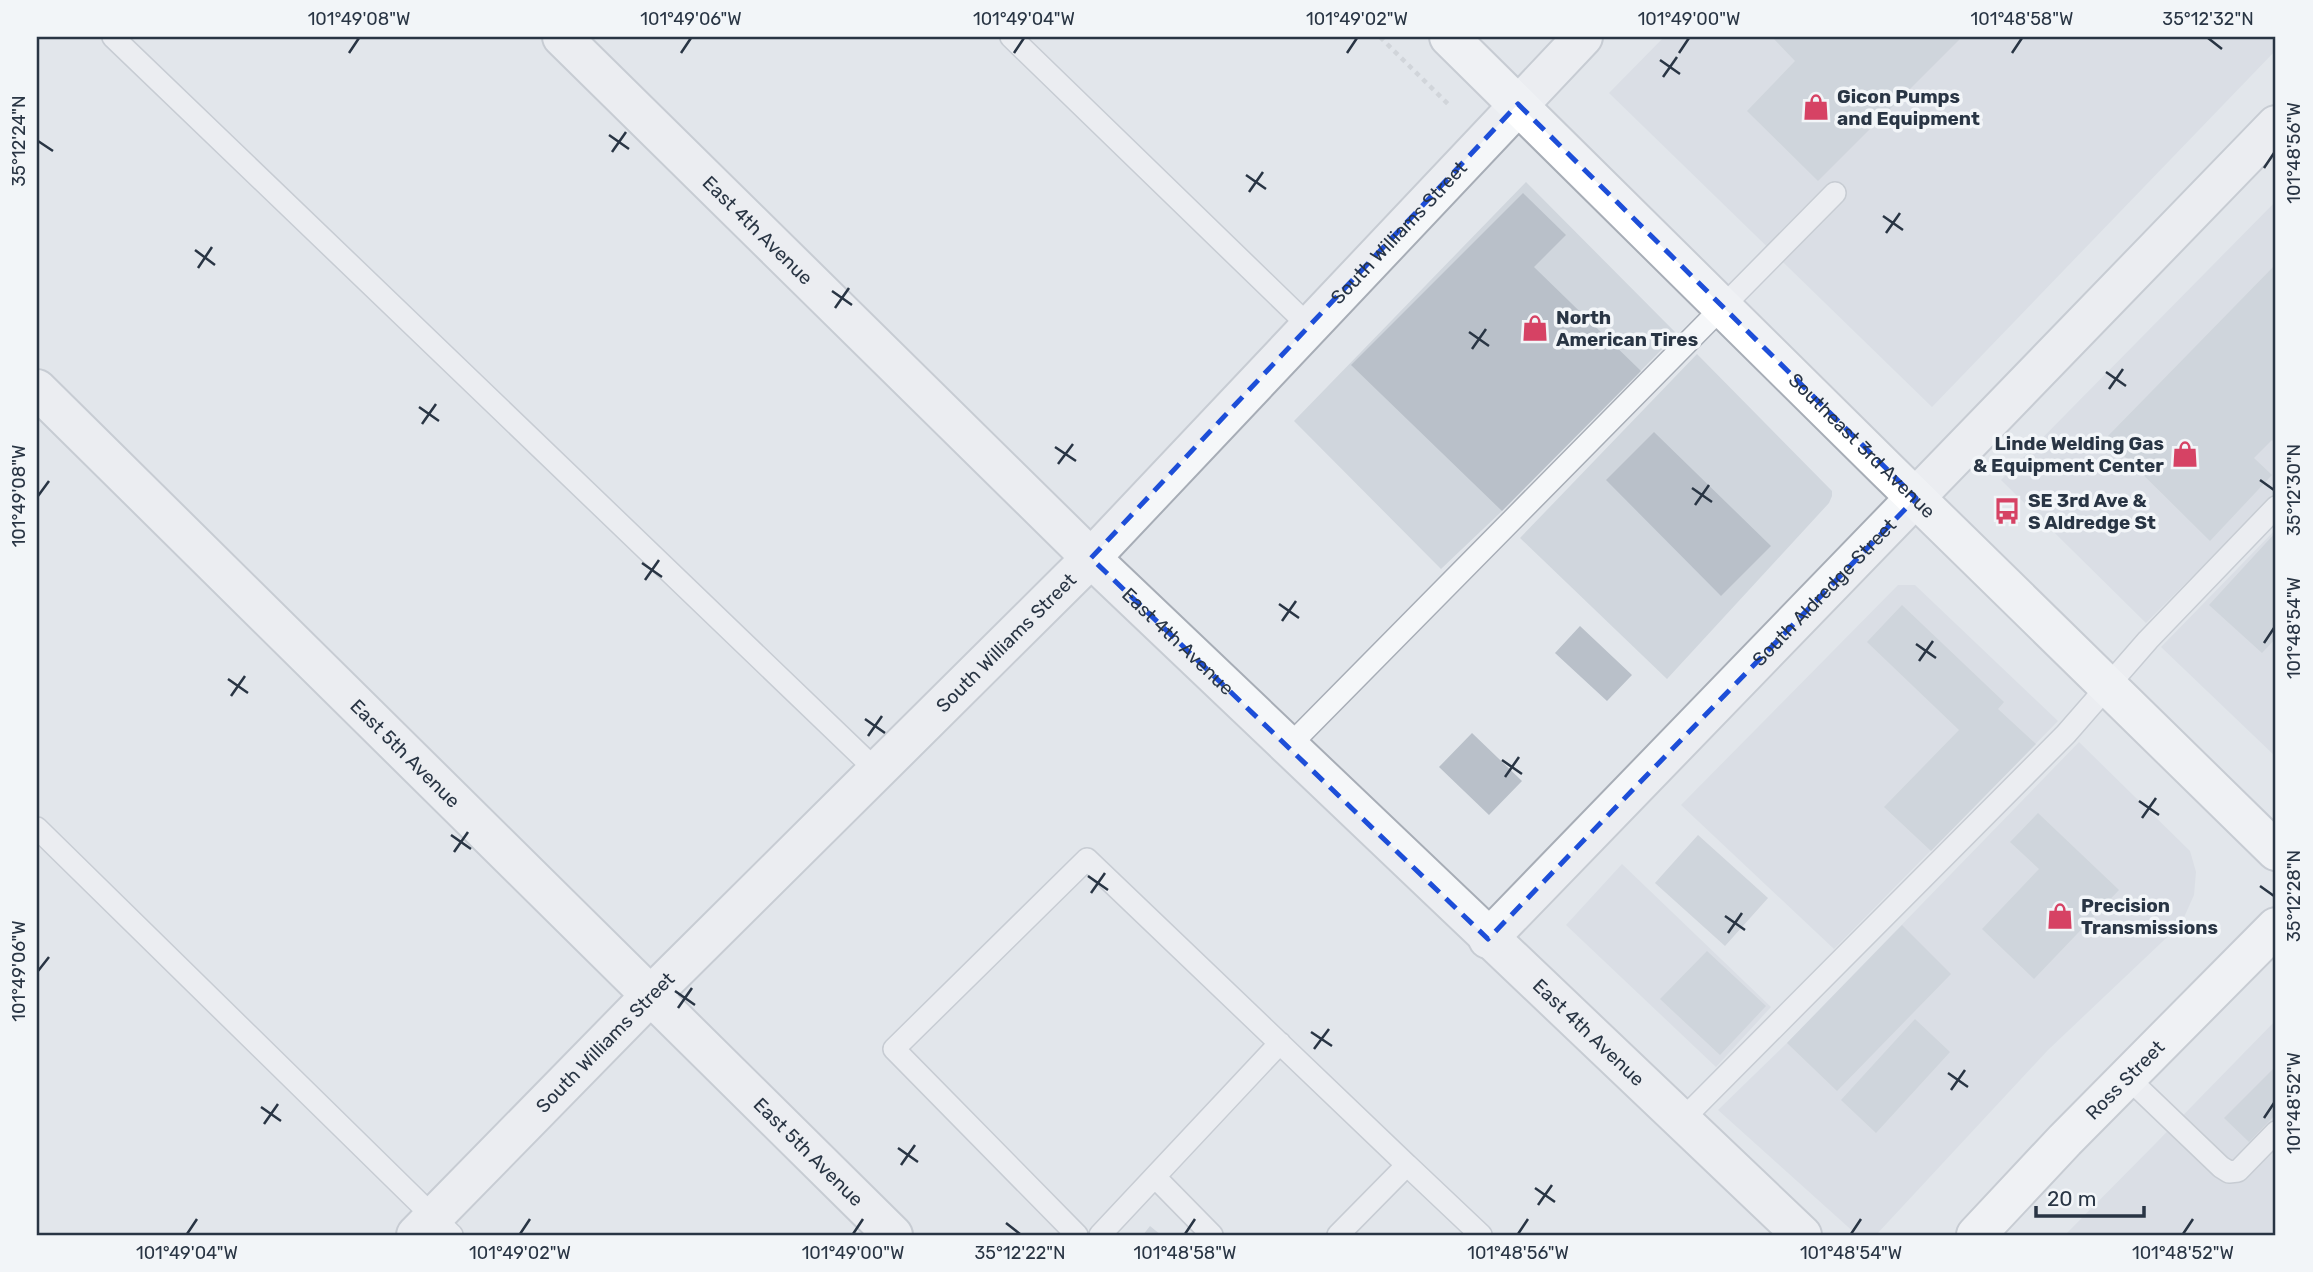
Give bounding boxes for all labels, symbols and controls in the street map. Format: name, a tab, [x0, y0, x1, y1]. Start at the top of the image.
text: 101°49'08"W	[308, 8, 410, 30]
text: 101°49'06"W	[640, 8, 742, 30]
text: 101°49'04"W	[973, 8, 1075, 30]
text: 101°49'02"W	[1306, 8, 1408, 30]
text: 101°49'00"W	[1638, 8, 1740, 30]
text: 101°48'58"W	[1971, 8, 2073, 30]
text: 35°12'32"N	[2162, 8, 2254, 30]
place label: Gicon Pumps and Equipment	[1837, 85, 1980, 130]
shop icon: Gicon Pumps and Equipment	[1801, 92, 1831, 122]
text: 35°12'24"N	[8, 95, 30, 187]
text: 101°48'56"W	[2283, 102, 2305, 204]
street label: South Williams Street	[1326, 156, 1472, 309]
street label: East 4th Avenue	[698, 171, 818, 289]
place label: North American Tires	[1556, 306, 1698, 351]
shop icon: North American Tires	[1520, 313, 1550, 343]
street label: Southeast 3rd Avenue	[1784, 368, 1940, 523]
place label: Linde Welding Gas & Equipment Center	[1973, 432, 2164, 477]
shop icon: Linde Welding Gas & Equipment Center	[2170, 439, 2200, 469]
text: 35°12'30"N	[2283, 444, 2305, 536]
text: 101°49'08"W	[8, 445, 30, 547]
place label: SE 3rd Ave & S Aldredge St	[2028, 489, 2156, 534]
bus stop icon: SE 3rd Ave & S Aldredge St	[1992, 496, 2022, 526]
street label: South Aldredge Street	[1747, 513, 1901, 671]
street label: South Williams Street	[931, 568, 1081, 717]
text: 101°48'54"W	[2283, 577, 2305, 679]
street label: East 4th Avenue	[1118, 583, 1239, 700]
street label: East 5th Avenue	[346, 694, 465, 812]
text: 35°12'28"N	[2283, 850, 2305, 942]
place label: Precision Transmissions	[2081, 894, 2218, 939]
shop icon: Precision Transmissions	[2045, 901, 2075, 931]
text: 101°49'06"W	[8, 920, 30, 1022]
street label: South Williams Street	[531, 967, 679, 1117]
street label: East 4th Avenue	[1528, 974, 1649, 1091]
street label: Ross Street	[2081, 1035, 2169, 1124]
text: 101°48'52"W	[2283, 1052, 2305, 1154]
street label: East 5th Avenue	[749, 1093, 868, 1211]
scale bar	[2036, 1174, 2145, 1218]
text: 20 m	[2047, 1186, 2096, 1211]
text: 101°49'04"W	[136, 1242, 238, 1264]
text: 101°49'02"W	[469, 1242, 571, 1264]
text: 101°49'00"W	[802, 1242, 904, 1264]
text: 35°12'22"N	[974, 1242, 1066, 1264]
text: 101°48'58"W	[1134, 1242, 1236, 1264]
text: 101°48'56"W	[1467, 1242, 1569, 1264]
text: 101°48'54"W	[1800, 1242, 1902, 1264]
text: 101°48'52"W	[2132, 1242, 2234, 1264]

